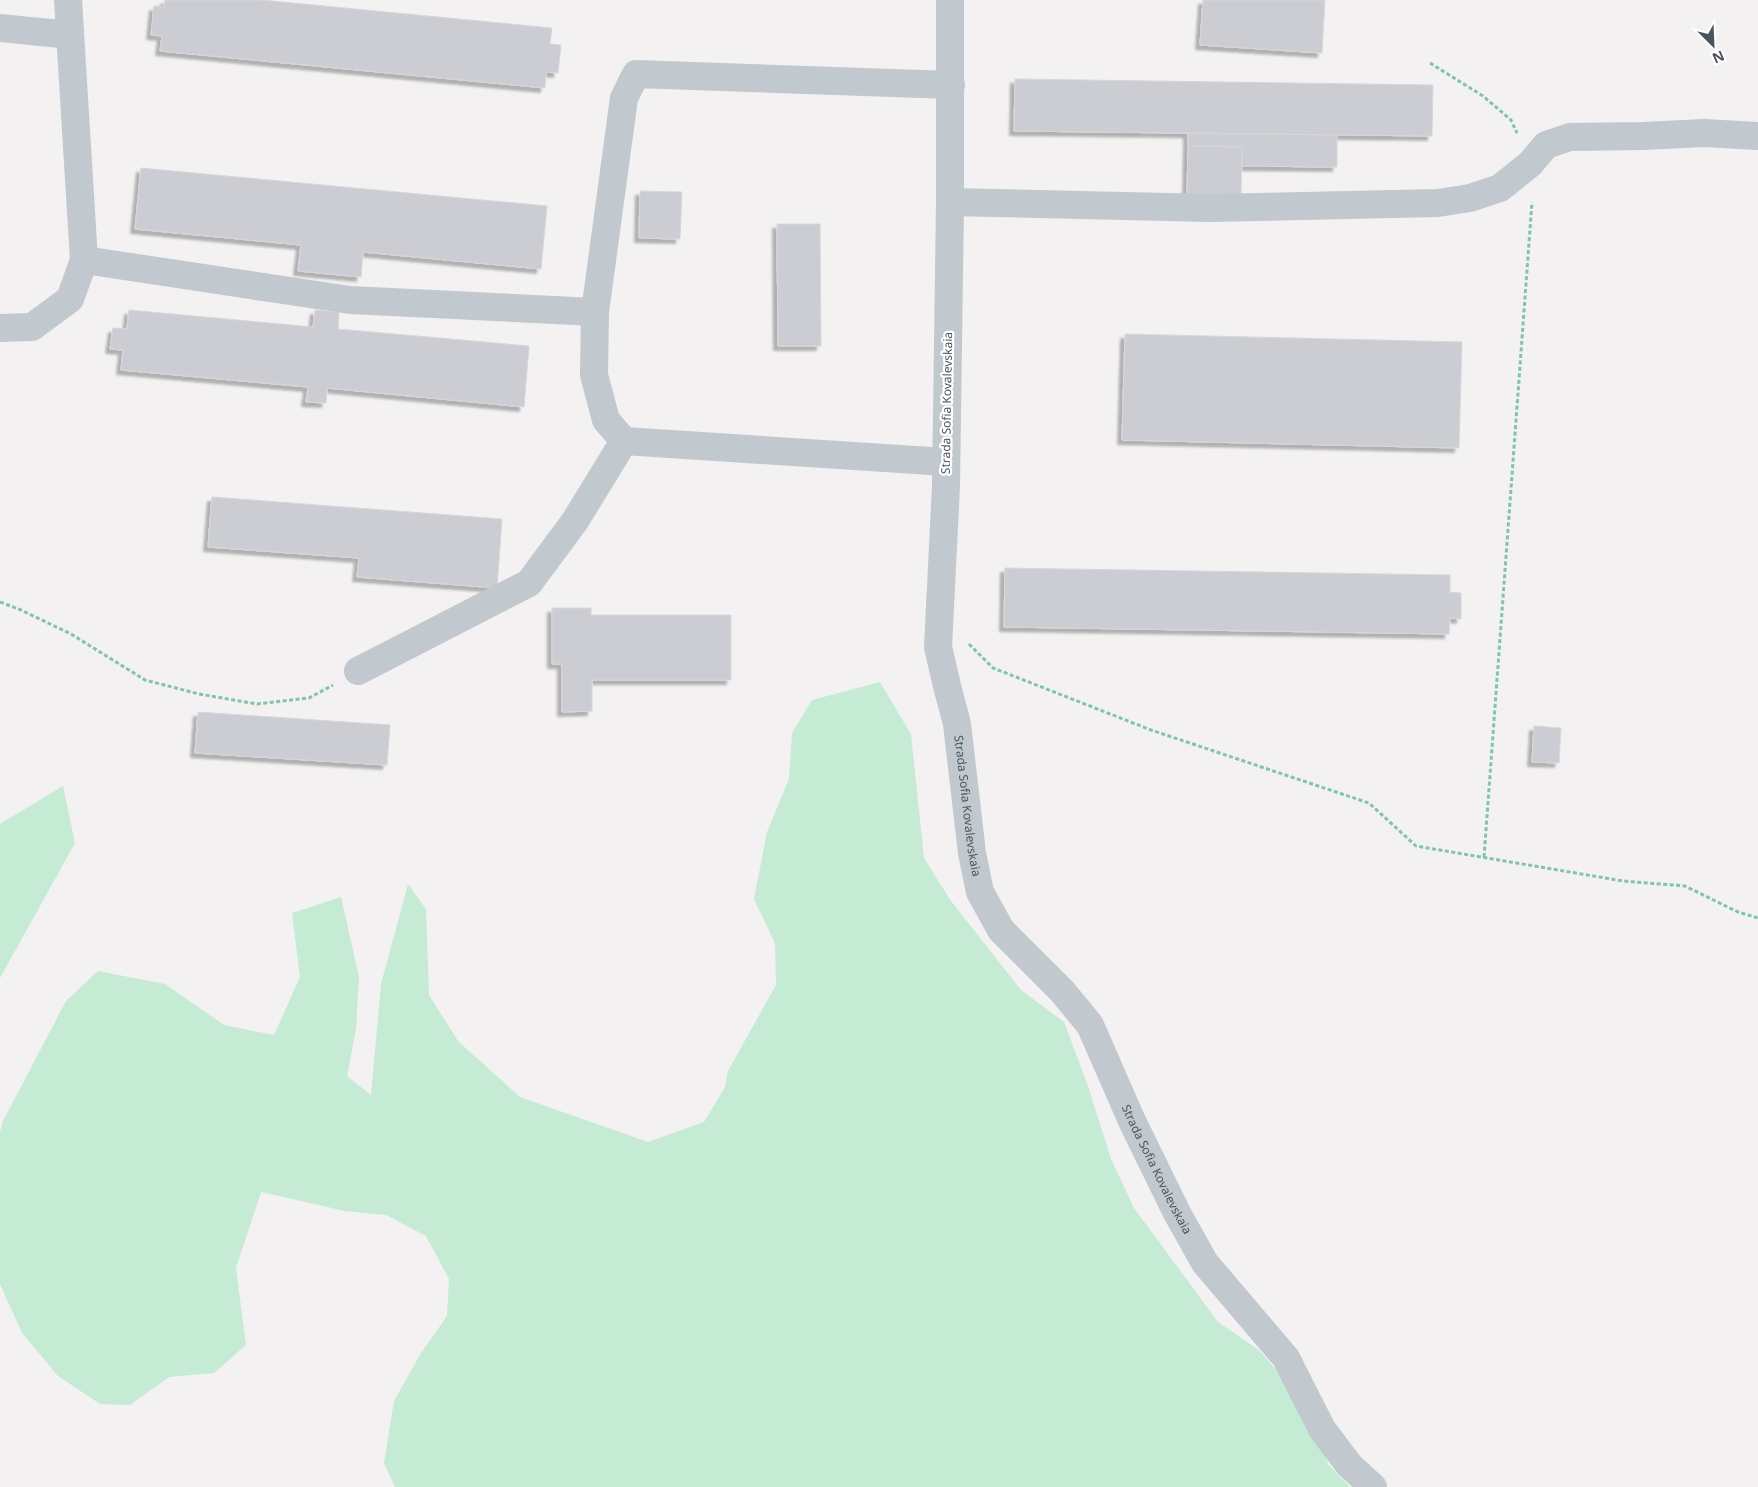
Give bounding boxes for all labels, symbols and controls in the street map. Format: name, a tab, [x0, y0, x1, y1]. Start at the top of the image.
north arrow	[1688, 20, 1738, 70]
text: N	[1709, 46, 1728, 68]
street label: Strada Sofia Kovalevskaia	[937, 332, 956, 474]
street label: Strada Sofia Kovalevskaia	[950, 734, 986, 878]
street label: Strada Sofia Kovalevskaia	[1118, 1102, 1196, 1237]

